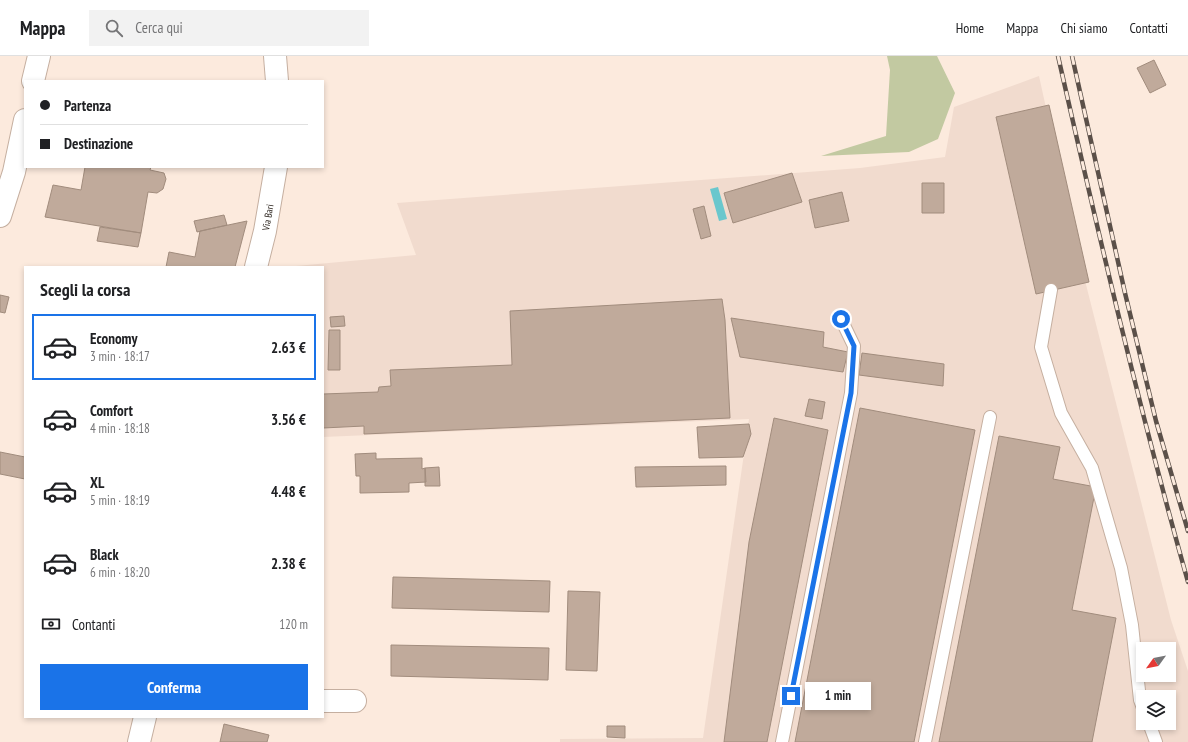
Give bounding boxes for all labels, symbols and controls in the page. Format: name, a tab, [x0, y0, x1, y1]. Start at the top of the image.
search box	[89, 10, 369, 46]
text: Mappa	[20, 16, 65, 40]
icon: search	[103, 17, 125, 39]
text: Cerca qui	[135, 18, 183, 37]
text: Home	[956, 19, 984, 37]
text: Mappa	[1006, 19, 1038, 37]
text: Chi siamo	[1060, 19, 1108, 37]
text: Contatti	[1130, 19, 1168, 37]
text: Partenza	[64, 96, 111, 115]
text: Destinazione	[64, 134, 133, 153]
street label: Via Bari	[259, 203, 277, 233]
text: Scegli la corsa	[40, 278, 130, 301]
route start	[832, 310, 850, 328]
icon: car	[42, 329, 78, 365]
text: Economy	[90, 329, 138, 348]
text: 2.63 €	[271, 338, 306, 357]
text: 3 min · 18:17	[90, 348, 150, 365]
icon: car	[42, 401, 78, 437]
text: Comfort	[90, 401, 133, 420]
text: 3.56 €	[271, 410, 306, 429]
text: 4 min · 18:18	[90, 420, 150, 437]
icon: car	[42, 473, 78, 509]
text: XL	[90, 473, 104, 492]
text: 4.48 €	[271, 482, 306, 501]
text: 5 min · 18:19	[90, 492, 150, 509]
icon: car	[42, 545, 78, 581]
text: Black	[90, 545, 119, 564]
text: 2.38 €	[271, 554, 306, 573]
text: 6 min · 18:20	[90, 564, 150, 581]
icon: cash	[40, 613, 62, 635]
text: Contanti	[72, 615, 116, 634]
text: 120 m	[279, 616, 308, 633]
north arrow	[1136, 642, 1176, 682]
map controls	[1136, 642, 1176, 730]
button: Conferma	[40, 664, 308, 710]
callout: 1 min	[805, 682, 871, 710]
route end	[782, 687, 800, 705]
text: 1 min	[825, 687, 851, 704]
button: layers	[1136, 690, 1176, 730]

